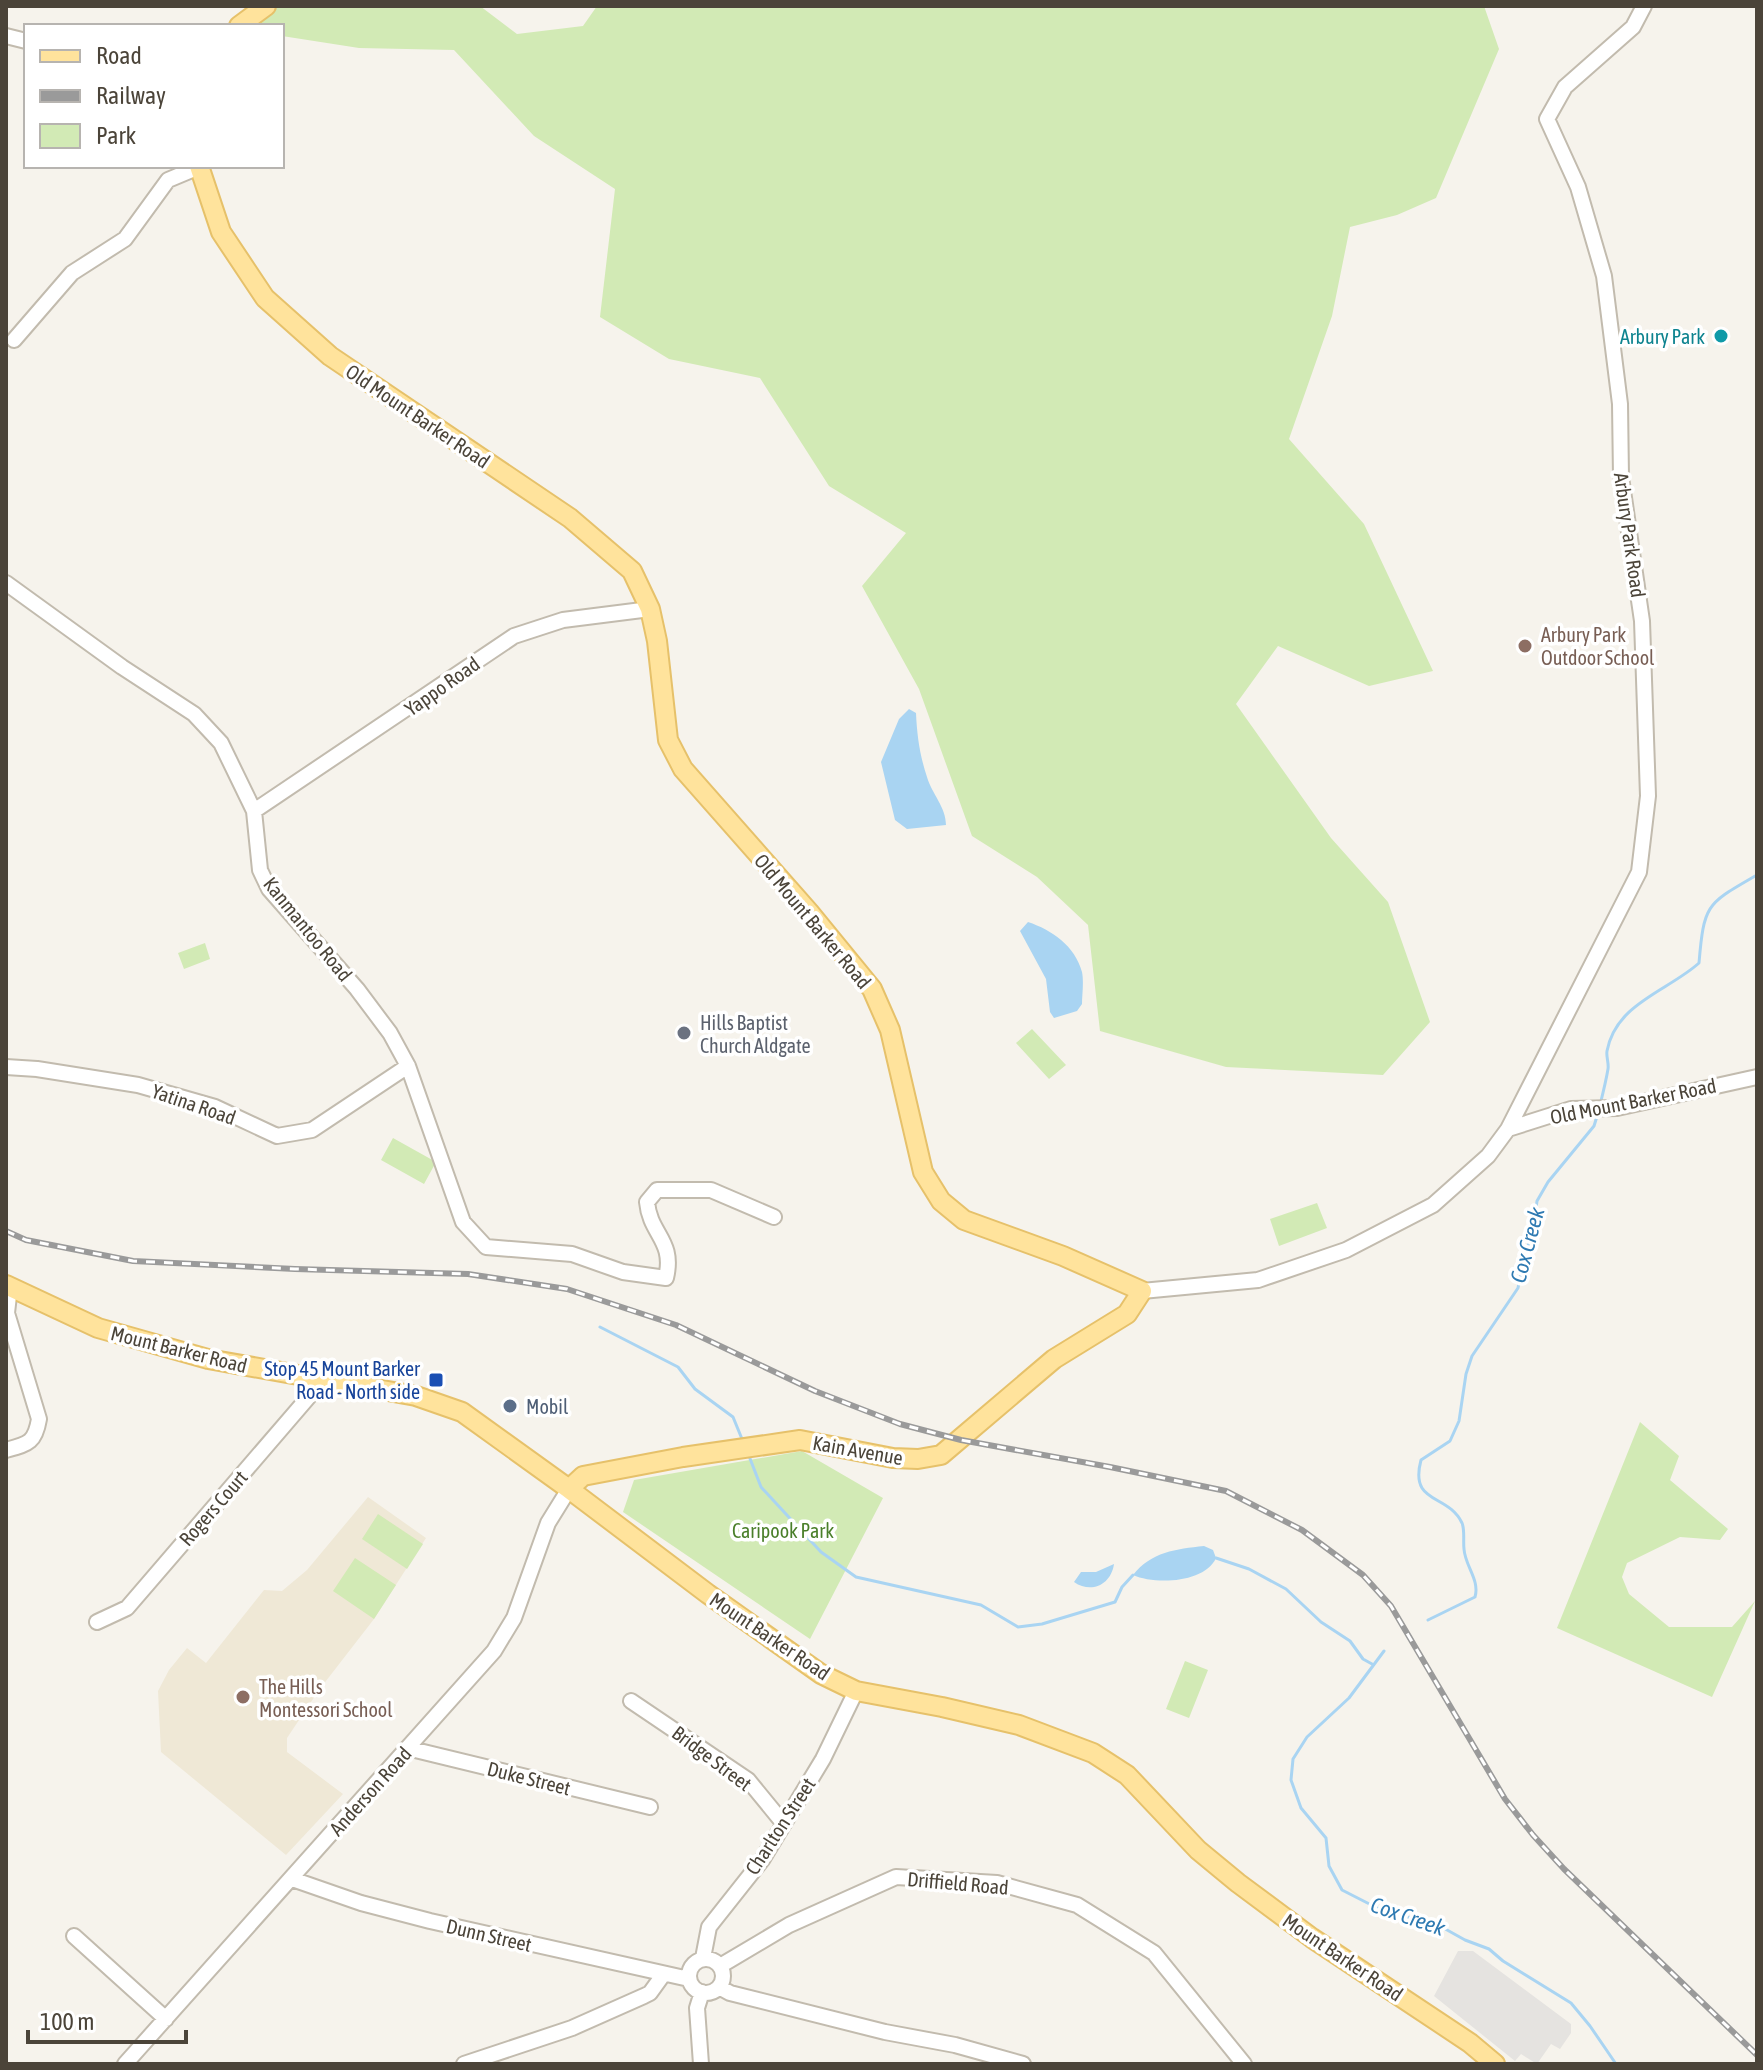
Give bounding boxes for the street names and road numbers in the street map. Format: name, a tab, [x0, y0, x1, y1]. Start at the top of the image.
street label: Old Mount Barker Road	[342, 359, 494, 473]
street label: Arbury Park Road	[1610, 471, 1650, 599]
street label: Yappo Road	[400, 652, 484, 720]
street label: Old Mount Barker Road	[750, 849, 876, 993]
street label: Kanmantoo Road	[259, 872, 357, 986]
street label: Old Mount Barker Road	[1548, 1074, 1718, 1128]
street label: Yatina Road	[149, 1079, 239, 1129]
street label: Mount Barker Road	[108, 1321, 250, 1377]
street label: Kain Avenue	[811, 1431, 905, 1469]
street label: Rogers Court	[174, 1466, 252, 1550]
street label: Mount Barker Road	[706, 1587, 834, 1685]
street label: Bridge Street	[668, 1721, 756, 1795]
street label: Anderson Road	[324, 1742, 416, 1840]
street label: Duke Street	[485, 1757, 573, 1799]
street label: Charlton Street	[740, 1773, 820, 1879]
street label: Driffield Road	[906, 1867, 1010, 1899]
street label: Mount Barker Road	[1279, 1908, 1407, 2006]
street label: Dunn Street	[444, 1914, 534, 1956]

